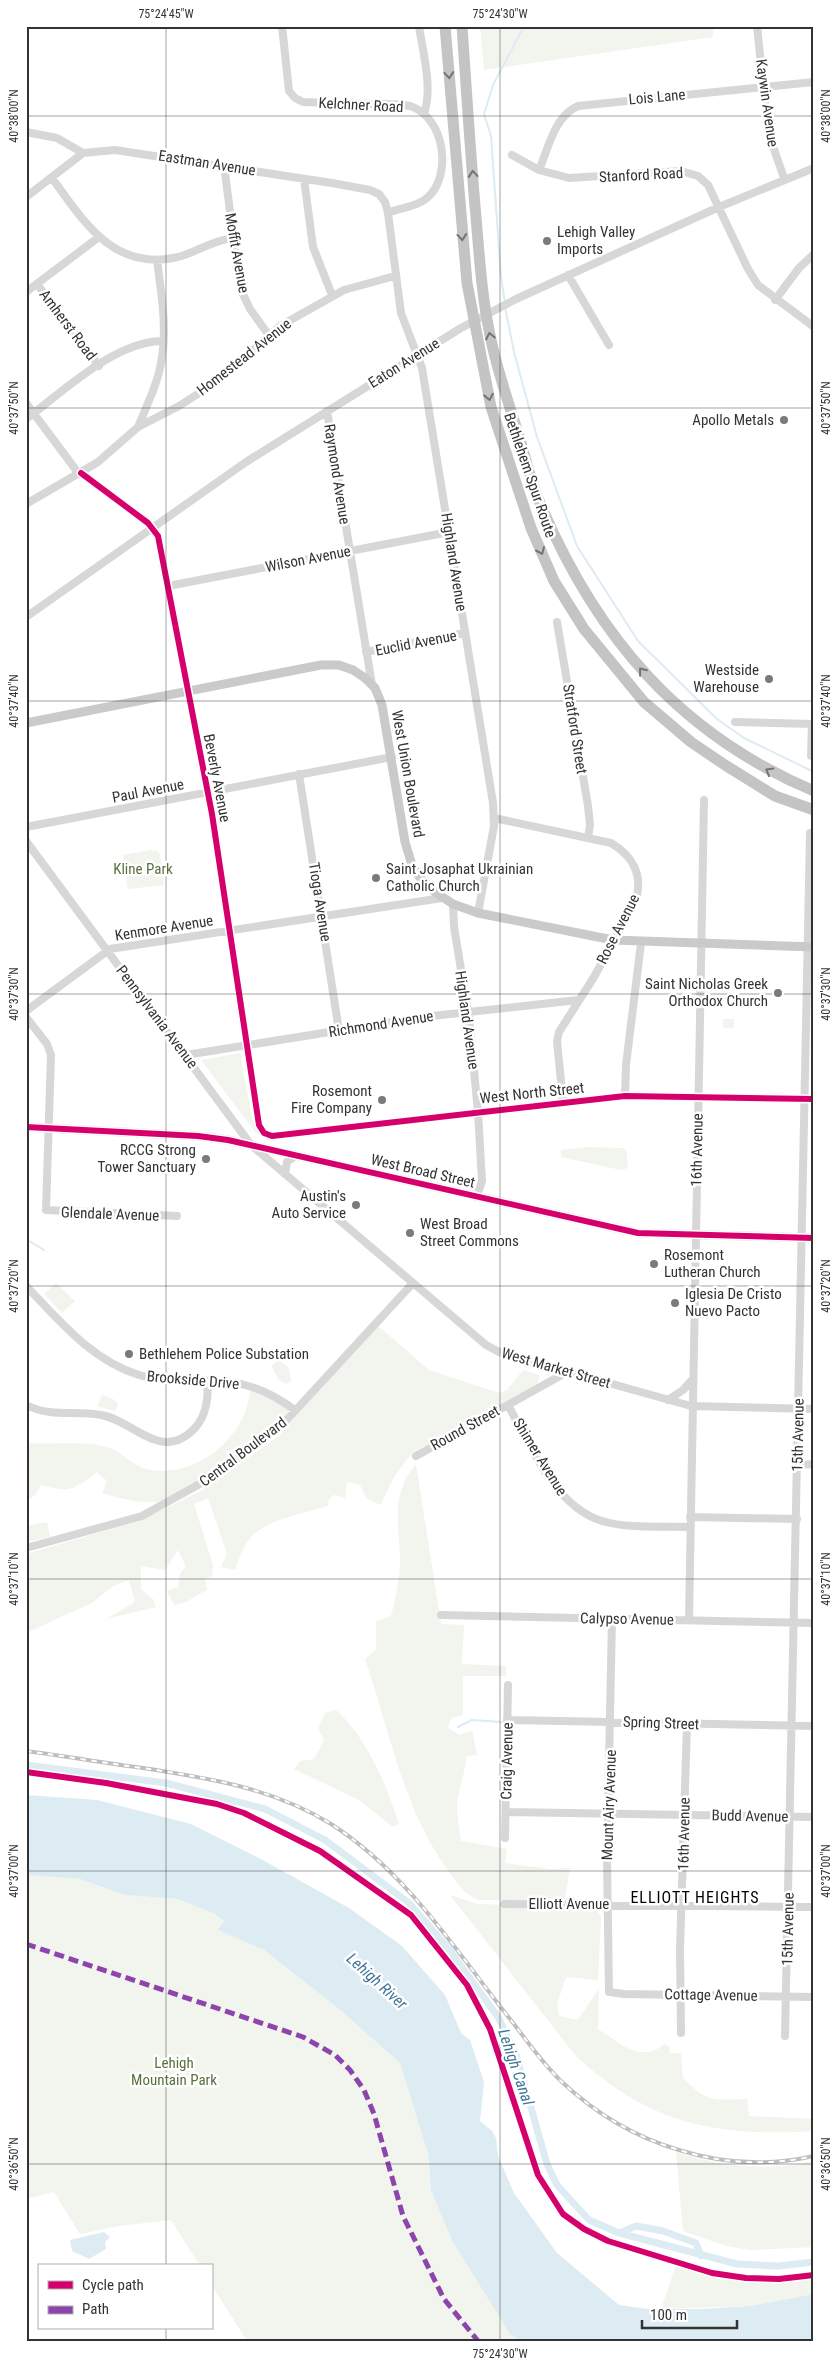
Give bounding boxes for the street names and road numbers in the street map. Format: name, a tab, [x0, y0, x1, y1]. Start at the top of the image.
street label: Kaywin Avenue	[752, 58, 782, 148]
street label: Lois Lane	[628, 86, 686, 108]
street label: Kelchner Road	[318, 94, 404, 116]
street label: Eastman Avenue	[157, 146, 257, 180]
street label: Stanford Road	[598, 164, 684, 186]
street label: Moffit Avenue	[221, 212, 253, 294]
street label: Amherst Road	[36, 286, 100, 364]
street label: Homestead Avenue	[193, 315, 295, 399]
street label: Eaton Avenue	[365, 334, 443, 392]
street label: Bethlehem Spur Route	[500, 410, 560, 540]
street label: Raymond Avenue	[320, 422, 354, 526]
street label: Highland Avenue	[437, 512, 471, 612]
street label: Wilson Avenue	[264, 542, 352, 576]
street label: Euclid Avenue	[374, 626, 458, 660]
street label: Stratford Street	[559, 683, 591, 775]
street label: West Union Boulevard	[388, 709, 428, 839]
street label: Beverly Avenue	[200, 732, 234, 824]
street label: Paul Avenue	[111, 775, 185, 807]
street label: Tioga Avenue	[305, 861, 335, 943]
street label: Rose Avenue	[593, 891, 643, 967]
street label: Kenmore Avenue	[114, 911, 214, 945]
street label: Pennsylvania Avenue	[112, 962, 202, 1072]
street label: Highland Avenue	[451, 970, 483, 1070]
street label: Richmond Avenue	[327, 1007, 435, 1041]
street label: West North Street	[479, 1079, 585, 1107]
street label: 16th Avenue	[687, 1113, 707, 1187]
street label: West Broad Street	[369, 1150, 477, 1192]
street label: Glendale Avenue	[61, 1203, 159, 1225]
street label: West Market Street	[499, 1344, 613, 1392]
street label: Brookside Drive	[146, 1367, 240, 1393]
street label: 15th Avenue	[788, 1398, 808, 1472]
street label: Round Street	[427, 1402, 503, 1454]
street label: Central Boulevard	[196, 1413, 290, 1491]
street label: Shimer Avenue	[509, 1415, 571, 1499]
street label: Calypso Avenue	[580, 1609, 674, 1629]
street label: Spring Street	[622, 1713, 700, 1733]
street label: Craig Avenue	[497, 1722, 517, 1800]
street label: Mount Airy Avenue	[598, 1749, 620, 1861]
street label: 16th Avenue	[674, 1797, 694, 1871]
street label: Budd Avenue	[711, 1806, 789, 1826]
street label: 15th Avenue	[778, 1892, 798, 1966]
street label: Elliott Avenue	[529, 1895, 609, 1913]
street label: Cottage Avenue	[664, 1985, 758, 2005]

